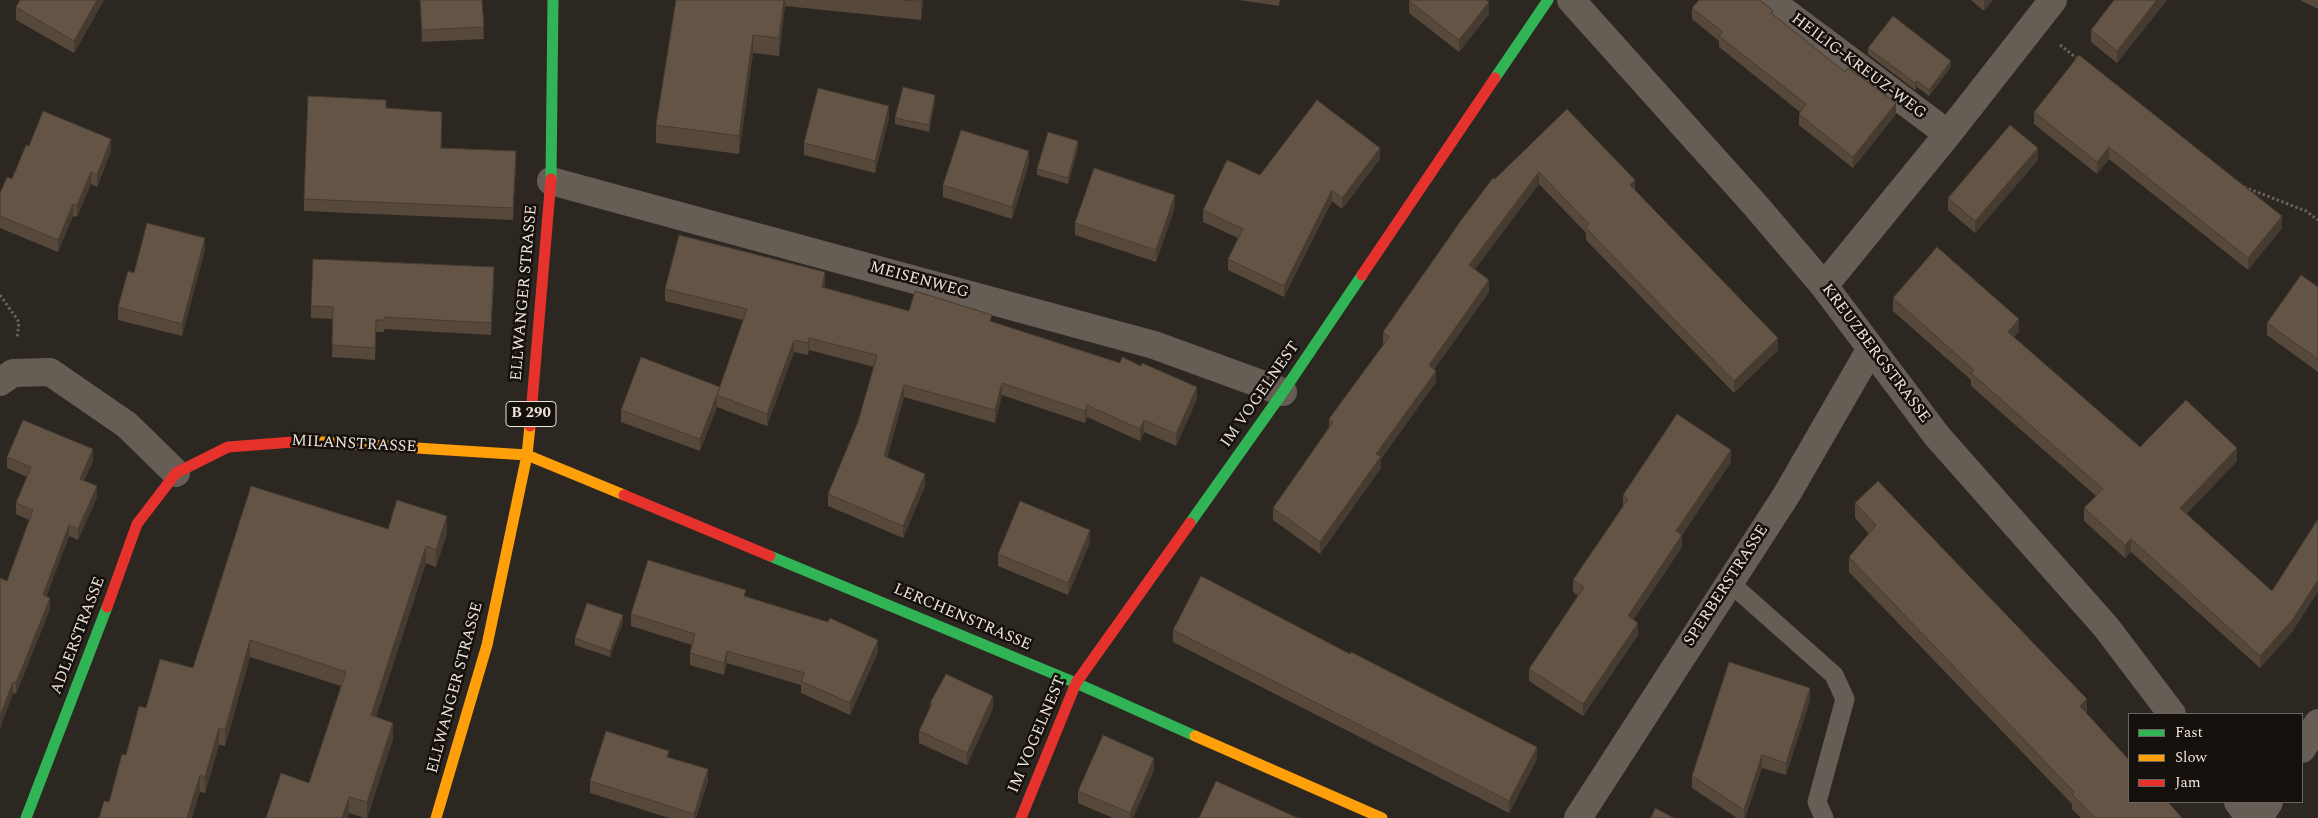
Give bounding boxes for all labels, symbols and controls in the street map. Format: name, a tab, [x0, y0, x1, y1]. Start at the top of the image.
street label: HEILIG-KREUZ-WEG	[1787, 10, 1929, 124]
street label: ELLWANGER STRASSE	[508, 204, 542, 382]
street label: MEISENWEG	[867, 259, 971, 303]
street label: KREUZBERGSTRASSE	[1817, 281, 1933, 427]
street label: IM VOGELNEST	[1217, 338, 1305, 452]
road number: B 290	[506, 402, 556, 426]
street label: MILANSTRASSE	[291, 432, 417, 458]
street label: SPERBERSTRASSE	[1681, 522, 1773, 650]
street label: ADLERSTRASSE	[48, 574, 110, 698]
street label: LERCHENSTRASSE	[890, 580, 1034, 656]
street label: ELLWANGER STRASSE	[424, 600, 488, 776]
street label: IM VOGELNEST	[1005, 674, 1071, 796]
legend	[2128, 713, 2303, 803]
text: Fast	[2175, 721, 2203, 744]
text: Slow	[2175, 746, 2207, 769]
text: Jam	[2175, 771, 2201, 794]

